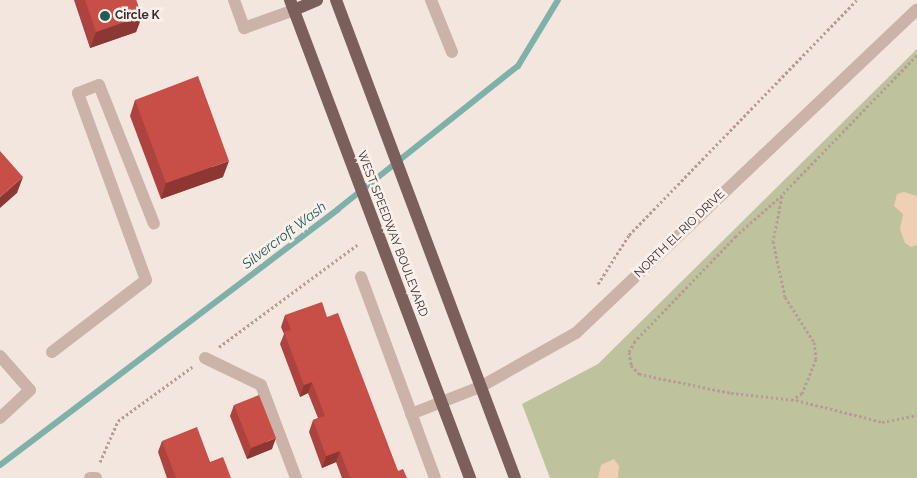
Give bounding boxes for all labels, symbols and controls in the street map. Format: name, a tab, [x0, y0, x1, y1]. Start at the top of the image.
place label: Circle K	[115, 9, 160, 23]
marker: Circle K	[99, 10, 111, 22]
street label: WEST SPEEDWAY BOULEVARD	[354, 149, 430, 319]
street label: NORTH EL RIO DRIVE	[632, 187, 728, 281]
water label: Silvercroft Wash	[238, 198, 330, 272]

